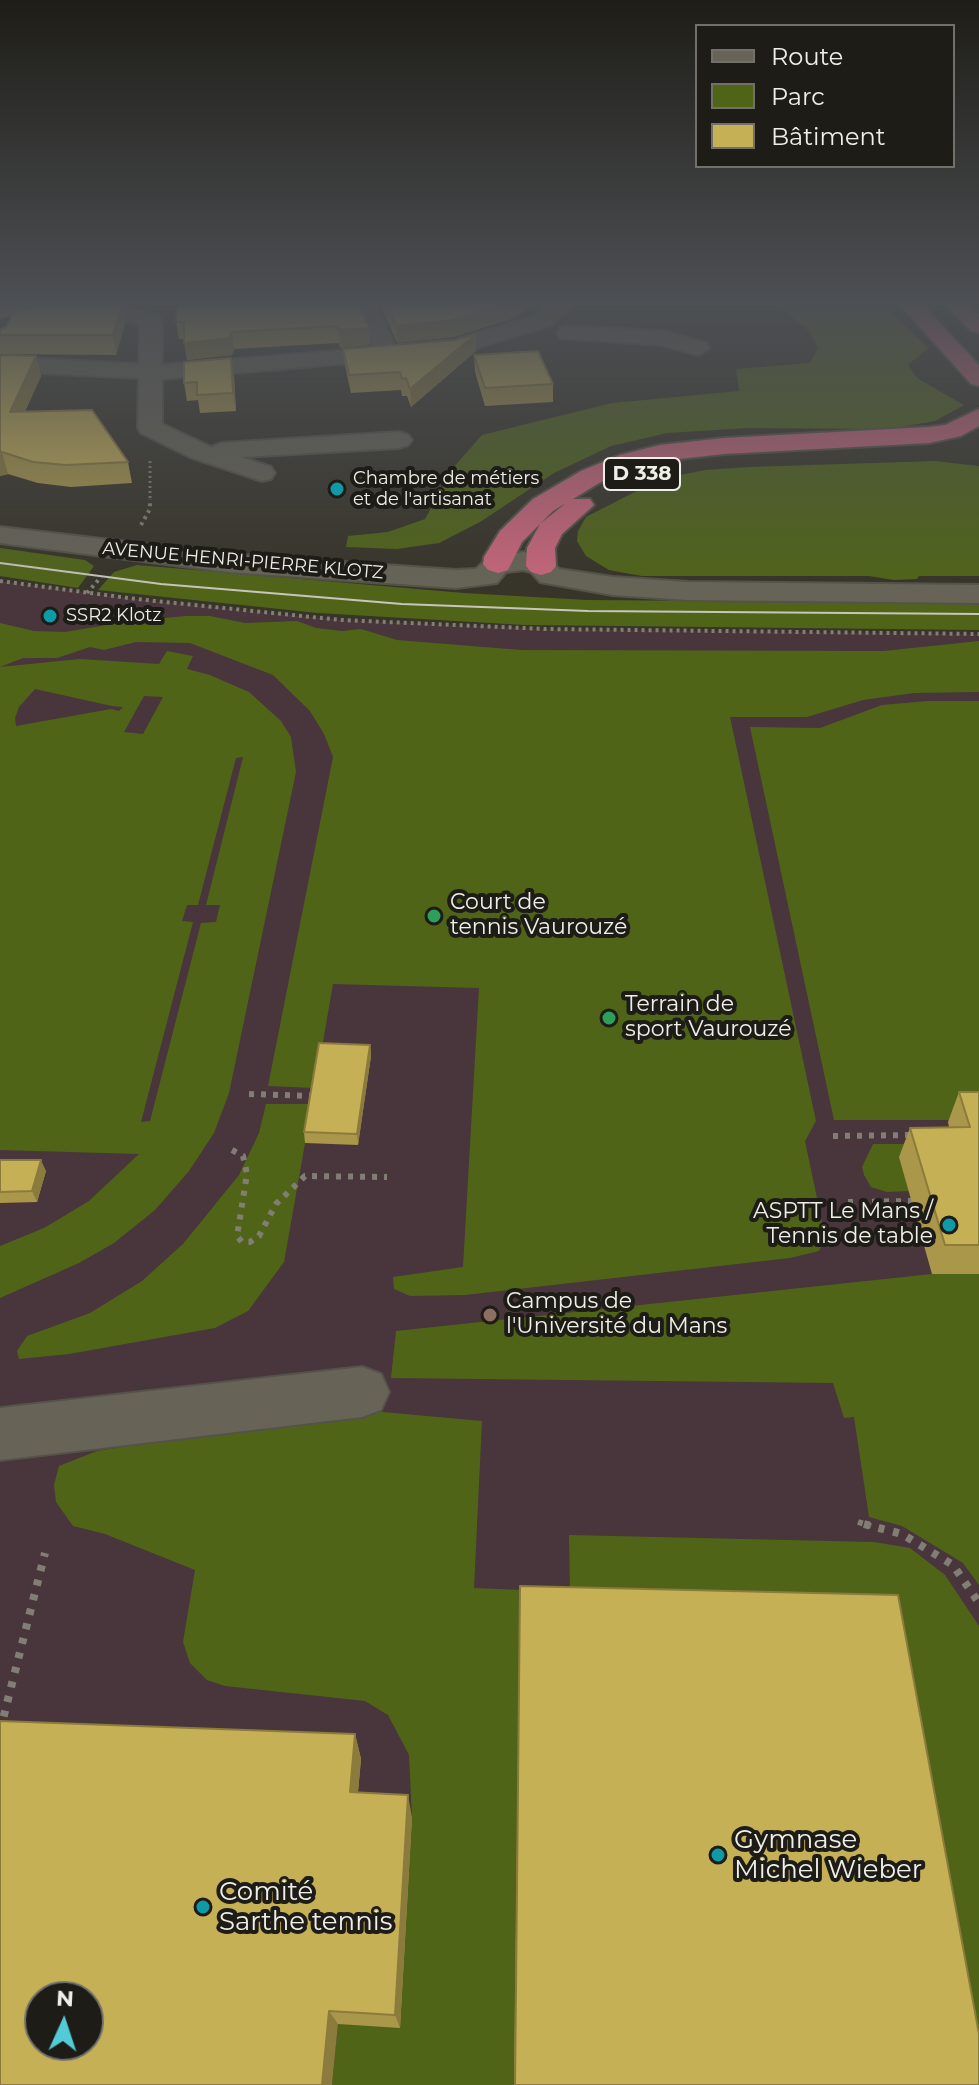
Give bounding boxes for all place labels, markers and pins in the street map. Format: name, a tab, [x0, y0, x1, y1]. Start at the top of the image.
place label: Chambre de métiers et de l'artisanat	[353, 468, 539, 510]
marker: Chambre de métiers et de l'artisanat	[328, 480, 346, 498]
place label: SSR2 Klotz	[66, 605, 162, 627]
marker: SSR2 Klotz	[41, 607, 59, 625]
place label: Court de tennis Vaurouzé	[450, 890, 627, 942]
marker: Court de tennis Vaurouzé	[425, 907, 443, 925]
place label: Terrain de sport Vaurouzé	[625, 992, 792, 1044]
marker: Terrain de sport Vaurouzé	[600, 1009, 618, 1027]
place label: ASPTT Le Mans / Tennis de table	[753, 1199, 933, 1250]
marker: ASPTT Le Mans / Tennis de table	[940, 1216, 958, 1234]
place label: Campus de l'Université du Mans	[506, 1289, 727, 1340]
marker: Campus de l'Université du Mans	[481, 1306, 499, 1324]
place label: Gymnase Michel Wieber	[734, 1824, 922, 1886]
marker: Gymnase Michel Wieber	[709, 1846, 727, 1864]
place label: Comité Sarthe tennis	[219, 1876, 392, 1938]
marker: Comité Sarthe tennis	[194, 1898, 212, 1916]

